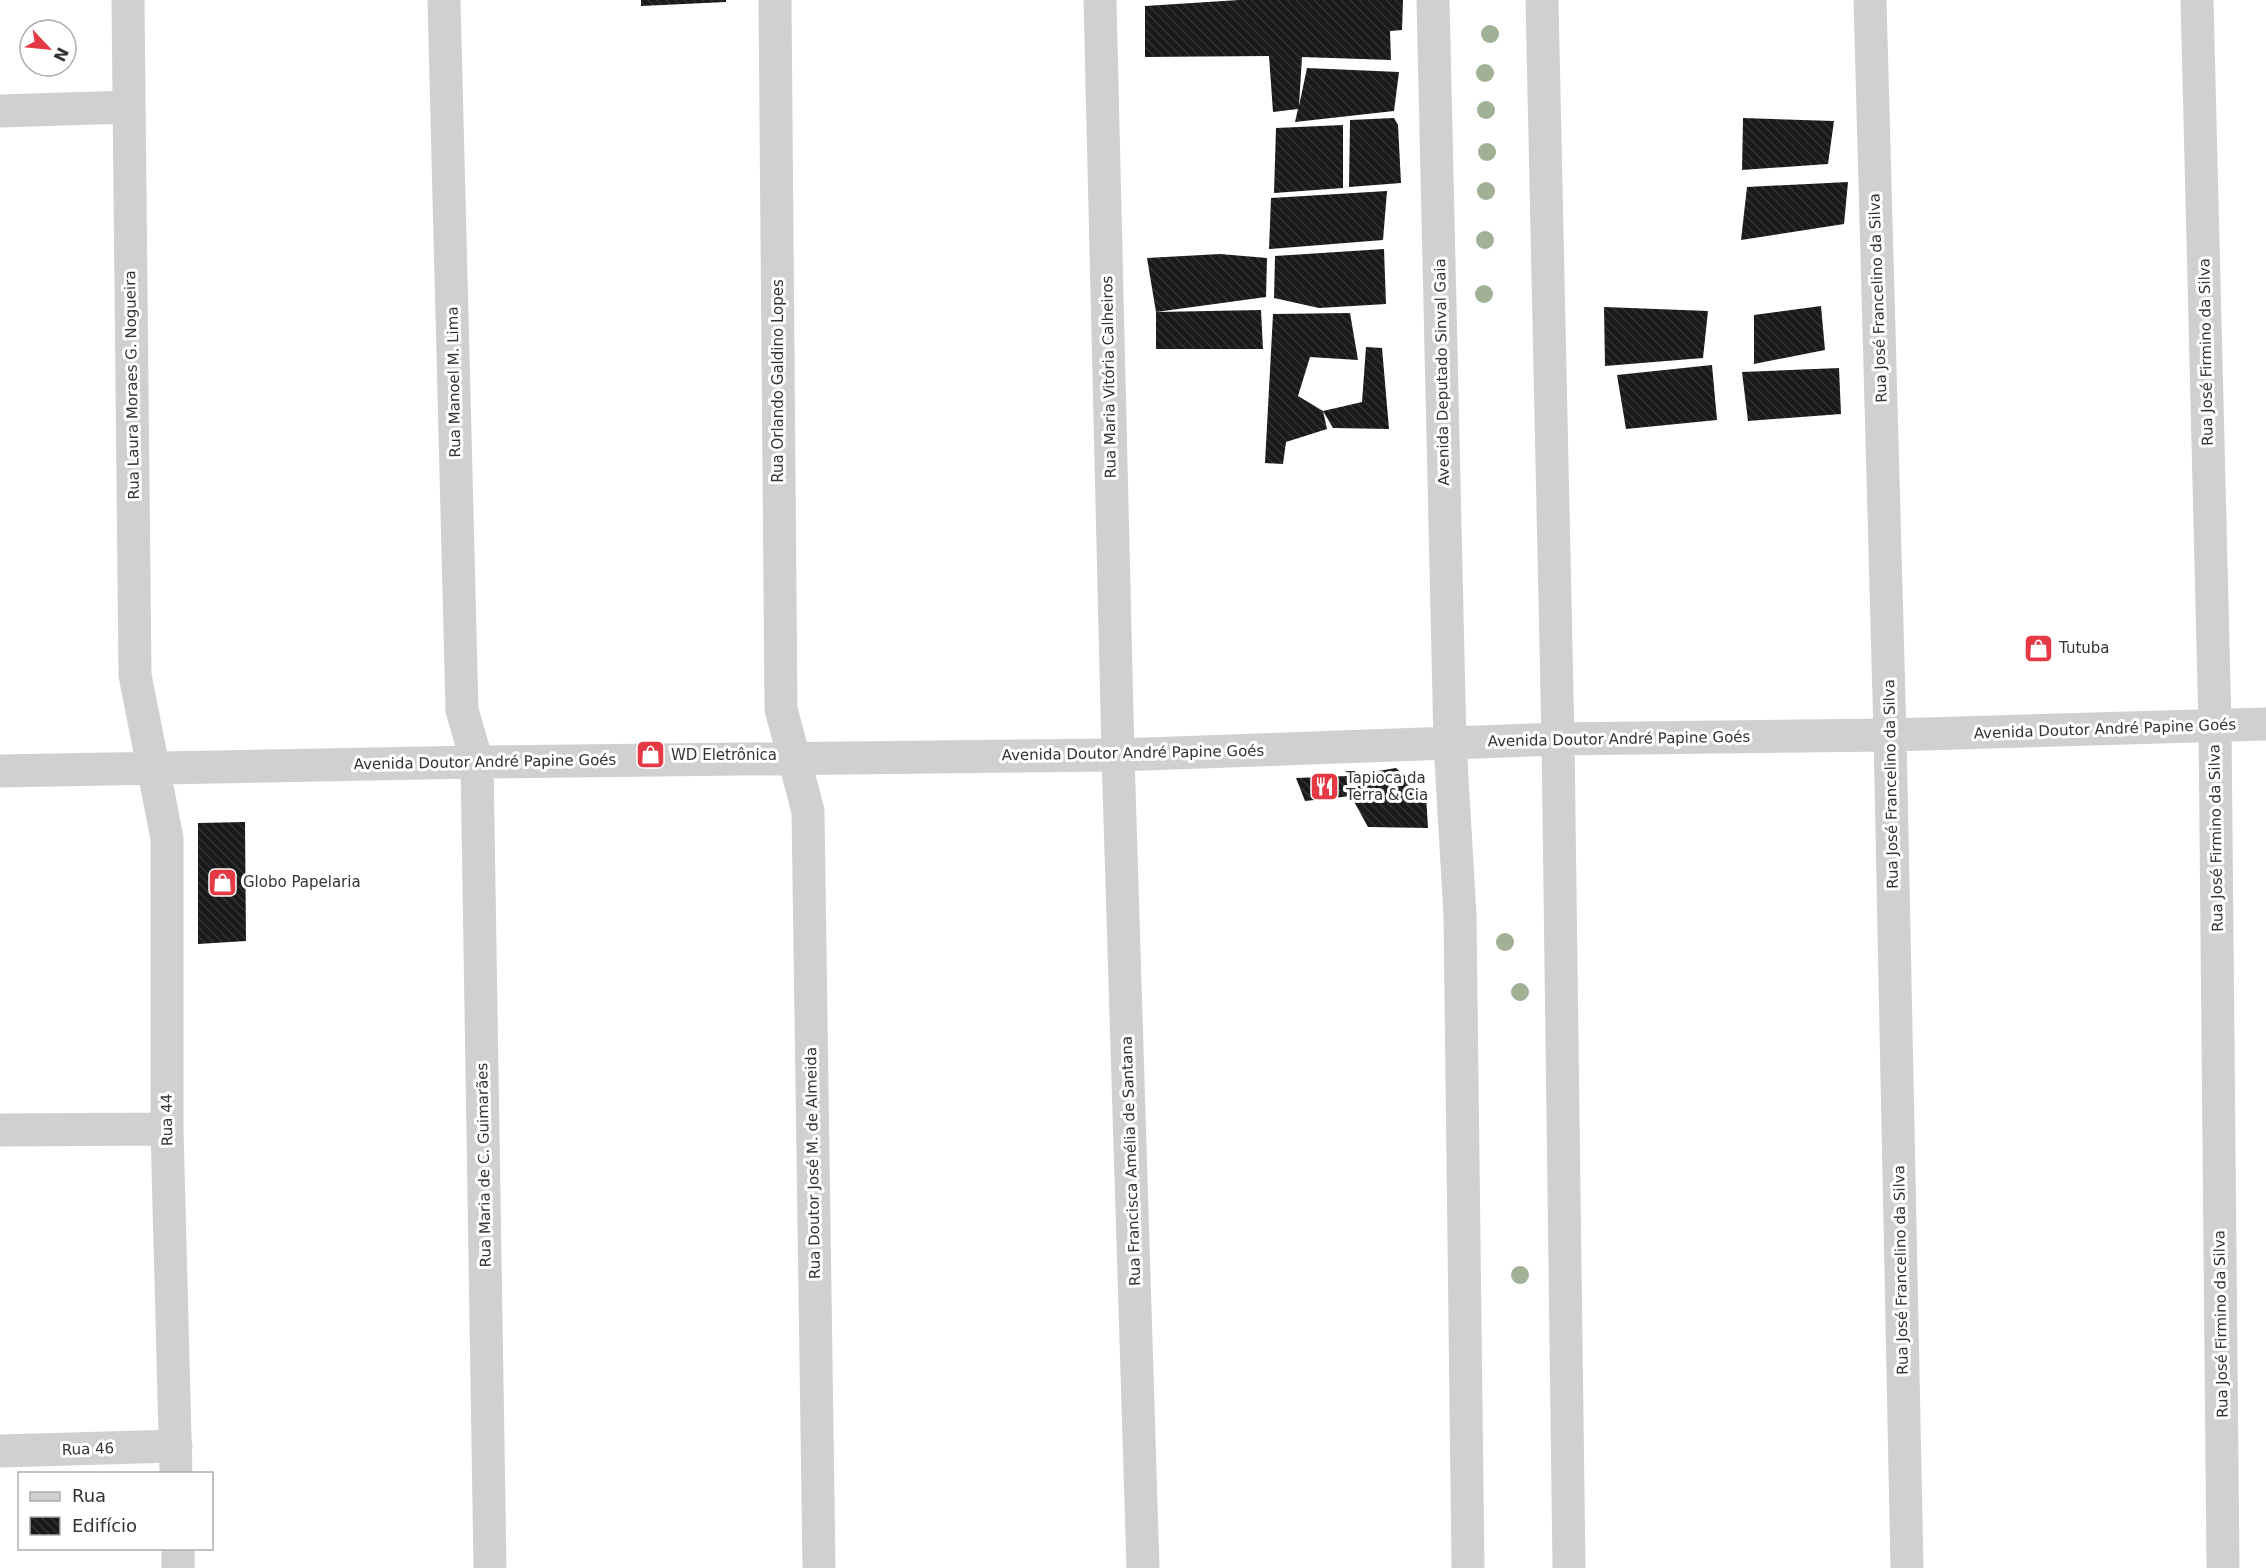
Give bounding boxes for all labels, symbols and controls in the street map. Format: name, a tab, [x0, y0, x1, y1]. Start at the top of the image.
north arrow	[18, 18, 78, 78]
text: N	[50, 44, 73, 65]
street label: Rua José Francelino da Silva	[1865, 193, 1891, 403]
street label: Avenida Deputado Sinval Gaia	[1431, 258, 1453, 486]
street label: Rua José Firmino da Silva	[2195, 258, 2217, 446]
street label: Rua Laura Moraes G. Nogueira	[121, 270, 143, 500]
street label: Rua Maria Vitória Calheiros	[1098, 275, 1120, 478]
street label: Rua Orlando Galdino Lopes	[769, 279, 787, 483]
street label: Rua Manoel M. Lima	[444, 306, 464, 458]
shop icon: Tutuba	[2022, 632, 2054, 664]
place label: Tutuba	[2058, 639, 2110, 657]
street label: Rua José Francelino da Silva	[1880, 679, 1902, 889]
street label: Avenida Doutor André Papine Goés	[1973, 715, 2237, 743]
street label: Avenida Doutor André Papine Goés	[1488, 728, 1751, 750]
shop icon: WD Eletrônica	[634, 739, 666, 771]
street label: Avenida Doutor André Papine Goés	[1002, 742, 1265, 764]
street label: Rua José Firmino da Silva	[2205, 744, 2227, 932]
place label: WD Eletrônica	[671, 746, 777, 764]
street label: Avenida Doutor André Papine Goés	[354, 751, 617, 773]
place label: Tapioca da Terra & Cia	[1345, 769, 1428, 804]
restaurant icon: Tapioca da Terra & Cia	[1309, 771, 1341, 803]
shop icon: Globo Papelaria	[206, 866, 238, 898]
place label: Globo Papelaria	[243, 873, 361, 891]
street label: Rua Francisca Amélia de Santana	[1118, 1036, 1144, 1286]
street label: Rua Doutor José M. de Almeida	[802, 1047, 824, 1279]
street label: Rua Maria de C. Guimarães	[473, 1062, 495, 1267]
street label: Rua 44	[158, 1094, 176, 1146]
street label: Rua José Francelino da Silva	[1890, 1165, 1912, 1375]
street label: Rua José Firmino da Silva	[2210, 1230, 2232, 1418]
street label: Rua 46	[62, 1439, 114, 1459]
legend	[18, 1472, 213, 1550]
text: Rua	[72, 1485, 106, 1506]
text: Edifício	[72, 1515, 137, 1536]

